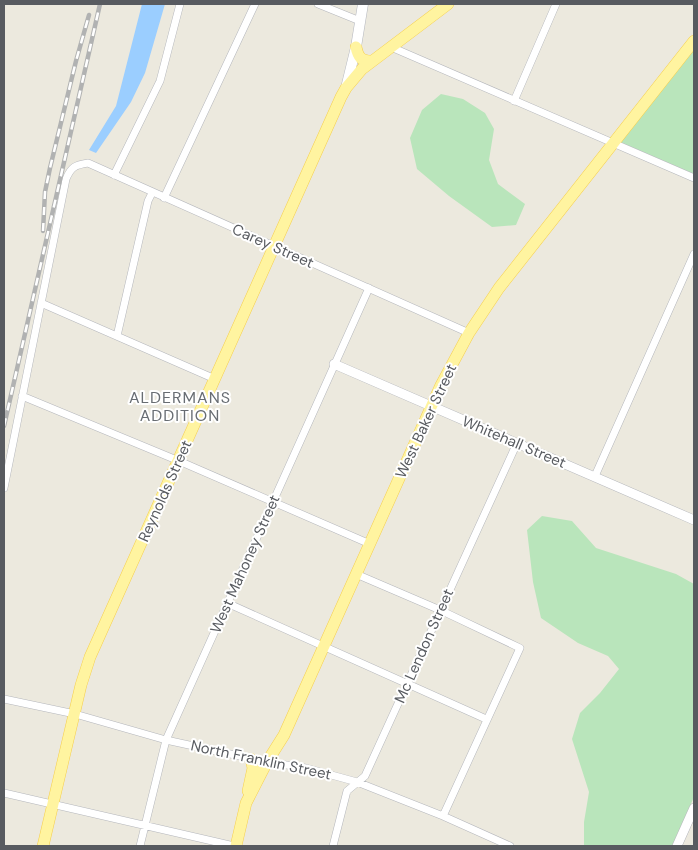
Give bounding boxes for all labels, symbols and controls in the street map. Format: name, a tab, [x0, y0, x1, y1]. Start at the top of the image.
street label: Carey Street	[229, 219, 317, 273]
street label: West Baker Street	[391, 360, 461, 481]
district label: ALDERMANS ADDITION	[129, 387, 231, 426]
street label: Whitehall Street	[459, 411, 569, 473]
street label: Reynolds Street	[134, 437, 196, 545]
street label: West Mahoney Street	[205, 492, 285, 636]
street label: Mc Lendon Street	[390, 586, 458, 706]
street label: North Franklin Street	[189, 735, 333, 785]

